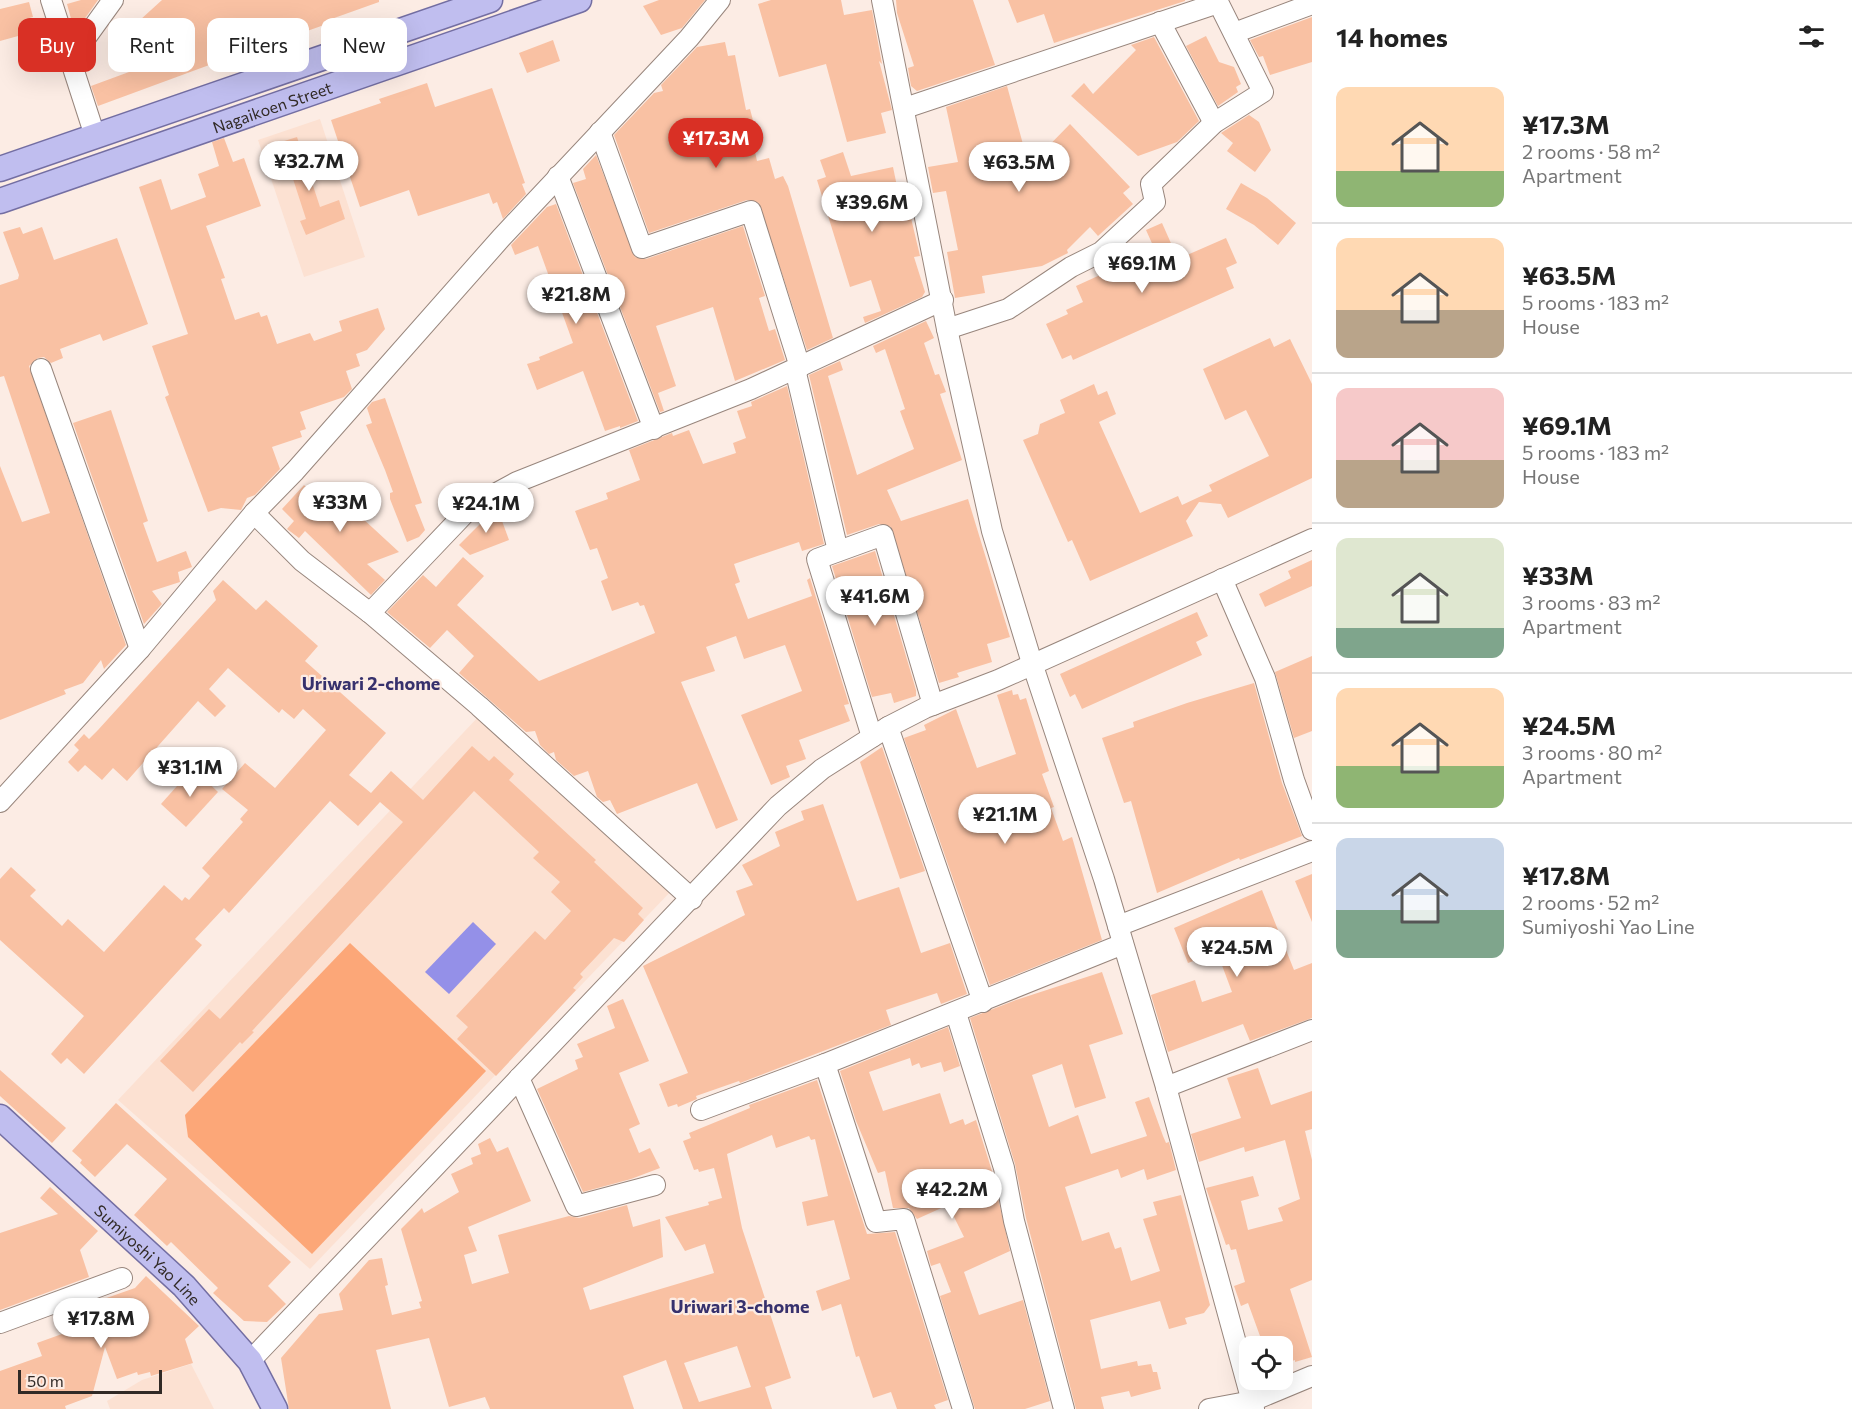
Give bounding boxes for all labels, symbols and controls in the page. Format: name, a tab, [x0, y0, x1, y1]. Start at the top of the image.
chip: Buy	[18, 18, 96, 72]
chip: Rent	[108, 18, 195, 72]
chip: Filters	[207, 18, 309, 72]
chip: New	[321, 18, 407, 72]
icon: filters	[1795, 20, 1828, 53]
text: 14 homes	[1336, 21, 1448, 52]
street label: Nagaikoen Street	[210, 77, 335, 136]
text: ¥17.3M	[1522, 108, 1610, 139]
icon: home	[1384, 111, 1456, 183]
pin: ¥17.3M	[667, 118, 765, 169]
text: ¥17.3M	[682, 125, 750, 149]
text: 2 rooms · 58 m²	[1522, 139, 1660, 163]
pin: ¥32.7M	[260, 141, 358, 192]
pin: ¥63.5M	[970, 142, 1068, 193]
text: ¥32.7M	[273, 148, 345, 172]
text: ¥63.5M	[983, 149, 1055, 173]
text: Apartment	[1522, 163, 1622, 187]
pin: ¥39.6M	[823, 182, 921, 233]
text: ¥39.6M	[835, 189, 909, 213]
pin: ¥69.1M	[1093, 243, 1191, 294]
text: ¥69.1M	[1107, 250, 1177, 274]
text: ¥63.5M	[1522, 259, 1616, 290]
icon: home	[1384, 262, 1456, 334]
pin: ¥21.8M	[527, 274, 625, 325]
text: ¥21.8M	[541, 281, 611, 305]
text: 5 rooms · 183 m²	[1522, 290, 1669, 314]
text: House	[1522, 314, 1580, 338]
text: ¥69.1M	[1522, 409, 1612, 440]
icon: home	[1384, 412, 1456, 484]
text: 5 rooms · 183 m²	[1522, 440, 1669, 464]
text: House	[1522, 464, 1580, 488]
pin: ¥33M	[304, 482, 376, 533]
pin: ¥24.1M	[437, 483, 535, 534]
text: ¥33M	[312, 489, 368, 513]
text: ¥24.1M	[452, 490, 520, 514]
text: ¥33M	[1522, 559, 1594, 590]
icon: home	[1384, 562, 1456, 634]
pin: ¥41.6M	[826, 576, 924, 627]
text: ¥41.6M	[840, 583, 910, 607]
text: 3 rooms · 83 m²	[1522, 590, 1661, 614]
text: Apartment	[1522, 614, 1622, 638]
district label: Uriwari 2-chome	[302, 672, 440, 694]
text: ¥24.5M	[1522, 709, 1616, 740]
icon: home	[1384, 712, 1456, 784]
text: 3 rooms · 80 m²	[1522, 740, 1662, 764]
pin: ¥31.1M	[141, 747, 239, 798]
text: ¥31.1M	[157, 754, 223, 778]
text: Apartment	[1522, 764, 1622, 788]
pin: ¥21.1M	[956, 794, 1054, 845]
text: ¥21.1M	[972, 801, 1038, 825]
text: ¥17.8M	[1522, 859, 1610, 890]
icon: home	[1384, 862, 1456, 934]
text: 2 rooms · 52 m²	[1522, 890, 1659, 914]
text: Sumiyoshi Yao Line	[1522, 914, 1695, 938]
pin: ¥24.5M	[1188, 927, 1286, 978]
text: ¥24.5M	[1201, 934, 1273, 958]
pin: ¥42.2M	[903, 1169, 1001, 1220]
text: ¥42.2M	[916, 1176, 988, 1200]
street label: Sumiyoshi Yao Line	[91, 1200, 205, 1308]
district label: Uriwari 3-chome	[671, 1295, 809, 1317]
pin: ¥17.8M	[52, 1298, 150, 1349]
text: ¥17.8M	[67, 1305, 135, 1329]
map controls	[1239, 1336, 1293, 1390]
button: locate	[1239, 1336, 1293, 1390]
scale bar	[18, 1367, 162, 1394]
text: 50 m	[27, 1371, 64, 1390]

